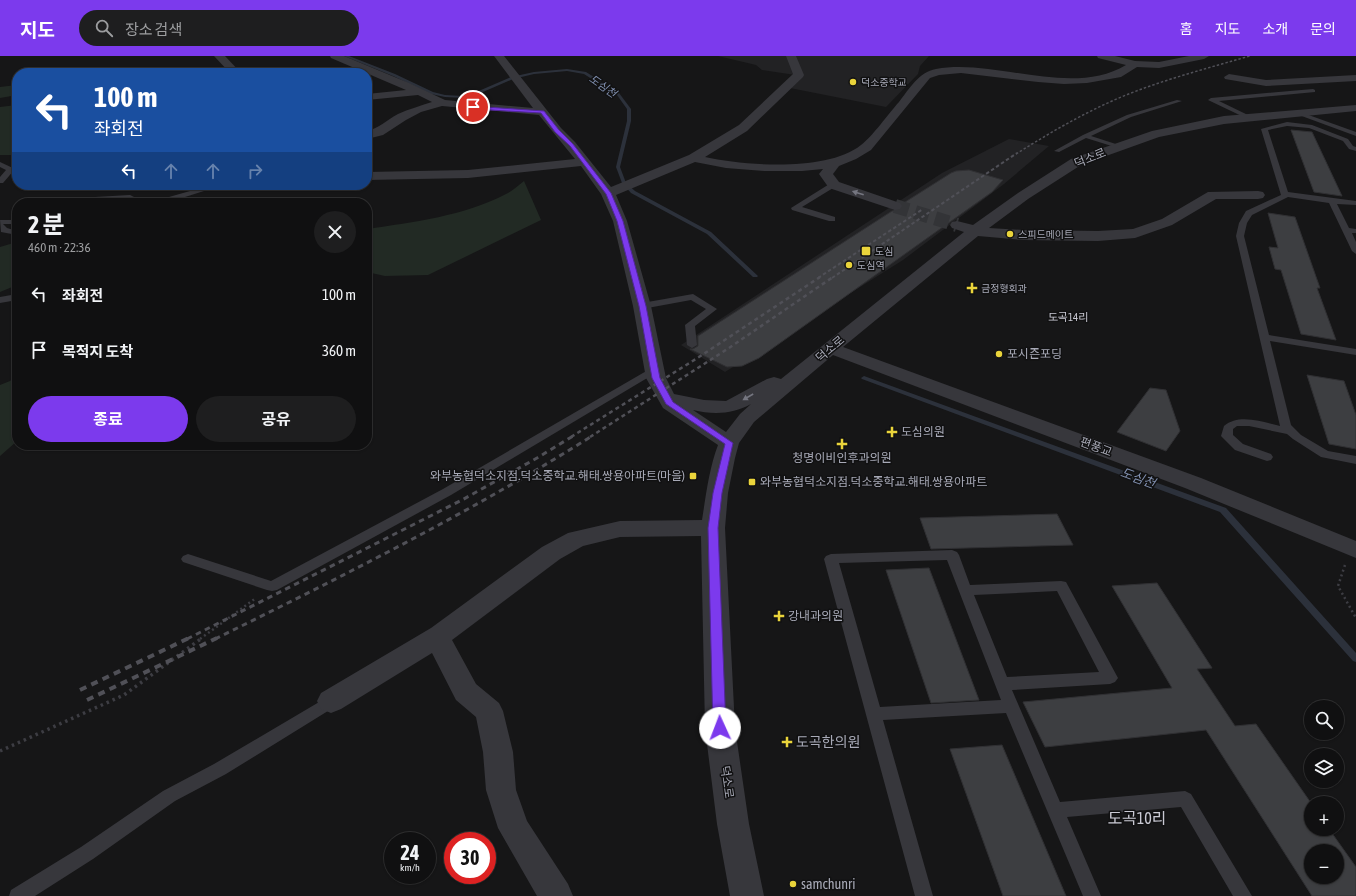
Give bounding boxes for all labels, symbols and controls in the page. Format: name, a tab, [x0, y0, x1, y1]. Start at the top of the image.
search box	[79, 10, 359, 46]
icon: search	[93, 17, 115, 39]
text: 지도	[20, 19, 55, 41]
text: 장소 검색	[125, 21, 182, 38]
text: 홈	[1180, 21, 1193, 37]
text: 지도	[1215, 21, 1240, 37]
text: 소개	[1262, 21, 1288, 37]
text: 문의	[1310, 21, 1336, 37]
water label: 도심천	[587, 72, 620, 101]
marker: 덕소중학교	[848, 77, 858, 87]
place label: 덕소중학교	[861, 77, 907, 88]
text: 100 m	[94, 81, 157, 113]
icon: left	[28, 84, 80, 136]
pin	[456, 90, 490, 124]
icon: arrive	[462, 96, 484, 118]
text: 좌회전	[94, 118, 144, 139]
street label: 덕소로	[1072, 145, 1108, 171]
icon: left	[118, 160, 140, 182]
icon: ahead	[160, 160, 182, 182]
icon: ahead	[202, 160, 224, 182]
icon: right	[244, 160, 266, 182]
one-way arrow	[852, 190, 864, 196]
text: 2 분	[28, 211, 65, 238]
button: close	[314, 211, 356, 253]
marker: 스피드메이트	[1005, 229, 1015, 239]
place label: 스피드메이트	[1018, 229, 1073, 240]
text: 460 m · 22:36	[28, 240, 91, 255]
marker: 도심	[860, 245, 872, 257]
place label: 도심	[875, 246, 893, 257]
marker: 도심역	[844, 260, 854, 270]
place label: 도심역	[857, 260, 885, 271]
marker: 금정형회과	[966, 282, 978, 294]
icon: left	[28, 283, 50, 305]
place label: 금정형회과	[981, 283, 1027, 294]
text: 100 m	[322, 286, 356, 303]
text: 좌회전	[62, 287, 103, 304]
district label: 도곡14리	[1048, 311, 1088, 323]
street label: 덕소로	[813, 333, 847, 365]
icon: arrive	[28, 339, 50, 361]
text: 360 m	[322, 342, 356, 359]
text: 목적지 도착	[62, 343, 133, 360]
place label: 포시즌포딩	[1007, 347, 1062, 361]
marker: 포시즌포딩	[994, 349, 1004, 359]
one-way arrow	[742, 394, 754, 401]
button: 종료	[28, 396, 188, 442]
button: 공유	[196, 396, 356, 442]
place label: 도심의원	[901, 425, 945, 439]
marker: 도심의원	[886, 426, 898, 438]
street label: 편풍교	[1078, 435, 1114, 459]
marker: 청명이비인후과의원	[836, 438, 848, 450]
place label: 청명이비인후과의원	[792, 451, 892, 465]
water label: 도심천	[1119, 465, 1158, 492]
place label: 와부농협덕소지점.덕소중학교.해태.쌍용아파트(마을)	[430, 469, 685, 483]
marker: 와부농협덕소지점.덕소중학교.해태.쌍용아파트(마을)	[688, 471, 698, 481]
place label: 와부농협덕소지점.덕소중학교.해태.쌍용아파트	[760, 475, 987, 489]
marker: 와부농협덕소지점.덕소중학교.해태.쌍용아파트	[747, 477, 757, 487]
place label: 강내과의원	[788, 609, 843, 623]
marker: 강내과의원	[773, 610, 785, 622]
map controls	[1304, 700, 1344, 884]
button: search	[1304, 700, 1344, 740]
position arrow	[699, 707, 741, 749]
place label: 도곡한의원	[796, 734, 860, 750]
marker: 도곡한의원	[781, 736, 793, 748]
button: layers	[1304, 748, 1344, 788]
street label: 덕소로	[718, 765, 736, 799]
button: +	[1304, 796, 1344, 836]
district label: 도곡10리	[1107, 809, 1167, 827]
speed limit sign: 30	[444, 832, 496, 884]
text: 24	[401, 841, 419, 864]
button: −	[1304, 844, 1344, 884]
text: km/h	[400, 862, 420, 873]
place label: samchunri	[801, 876, 855, 892]
marker: samchunri	[788, 879, 798, 889]

